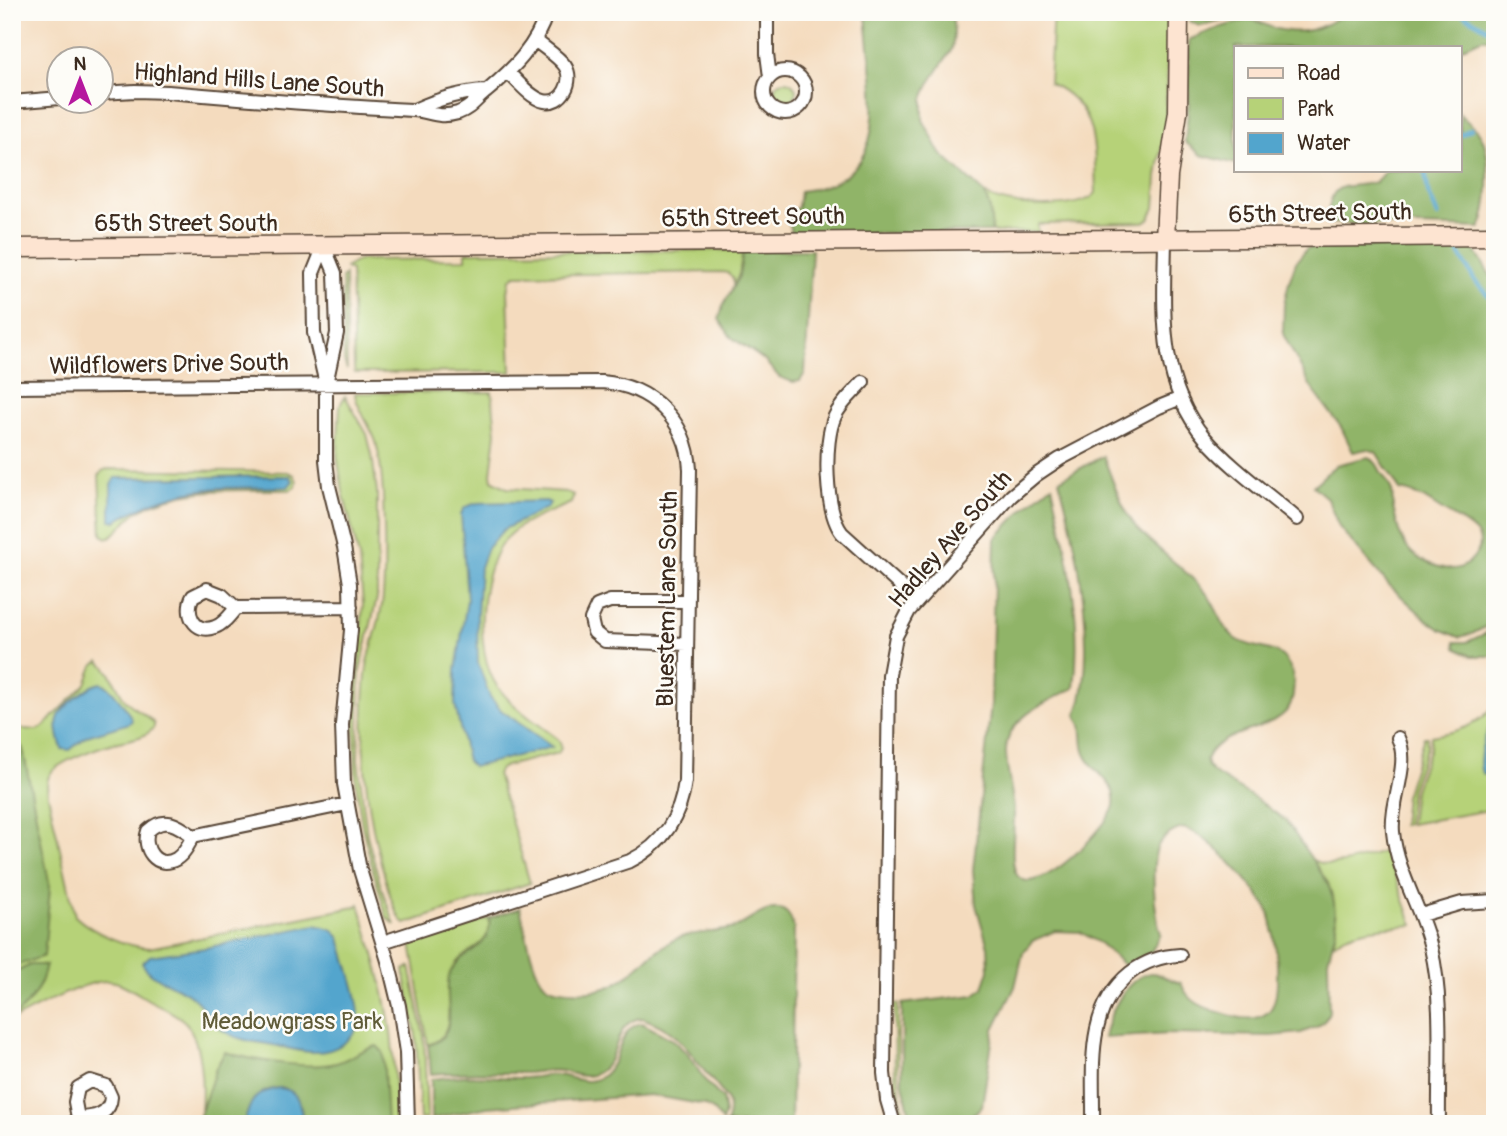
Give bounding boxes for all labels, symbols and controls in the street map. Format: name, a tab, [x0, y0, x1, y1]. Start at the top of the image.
north arrow	[46, 46, 116, 116]
legend	[1234, 46, 1462, 172]
text: N	[74, 52, 87, 76]
street label: Highland Hills Lane South	[133, 57, 385, 104]
text: Road	[1297, 60, 1341, 87]
text: Park	[1297, 96, 1334, 123]
text: Water	[1297, 130, 1351, 157]
street label: 65th Street South	[1228, 197, 1412, 230]
street label: 65th Street South	[661, 201, 845, 234]
street label: 65th Street South	[94, 209, 278, 238]
street label: Wildflowers Drive South	[49, 348, 289, 381]
street label: Hadley Ave South	[883, 465, 1018, 614]
street label: Bluestem Lane South	[651, 491, 684, 707]
park label: Meadowgrass Park	[202, 1007, 382, 1036]

